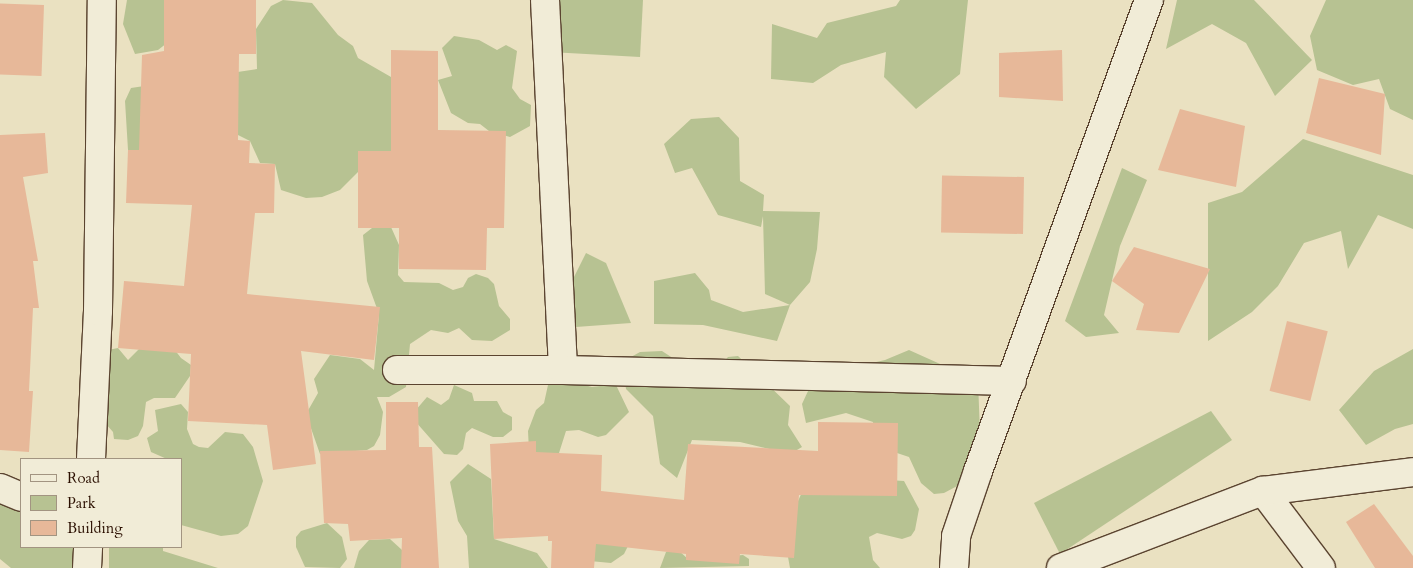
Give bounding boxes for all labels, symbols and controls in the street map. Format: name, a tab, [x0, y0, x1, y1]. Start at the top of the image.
legend	[20, 458, 182, 548]
text: Road	[67, 468, 100, 488]
text: Park	[67, 493, 96, 513]
text: Building	[67, 518, 123, 538]

